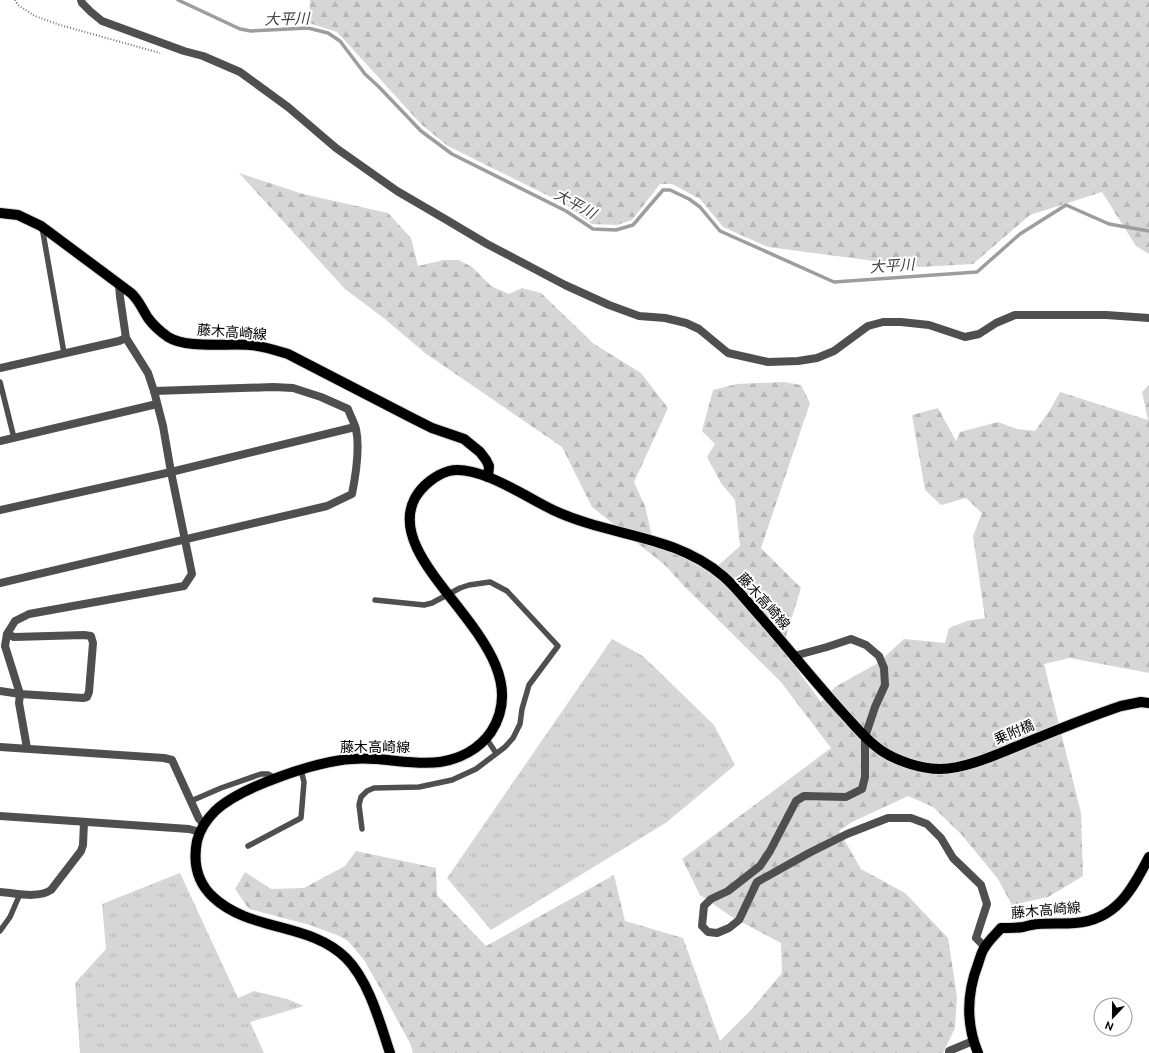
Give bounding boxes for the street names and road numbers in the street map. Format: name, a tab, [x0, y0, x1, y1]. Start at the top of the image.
street label: 藤木高崎線	[197, 322, 267, 342]
street label: 藤木高崎線	[735, 570, 793, 632]
street label: 乗附橋	[992, 717, 1036, 747]
street label: 藤木高崎線	[340, 739, 410, 755]
street label: 藤木高崎線	[1010, 899, 1082, 921]

